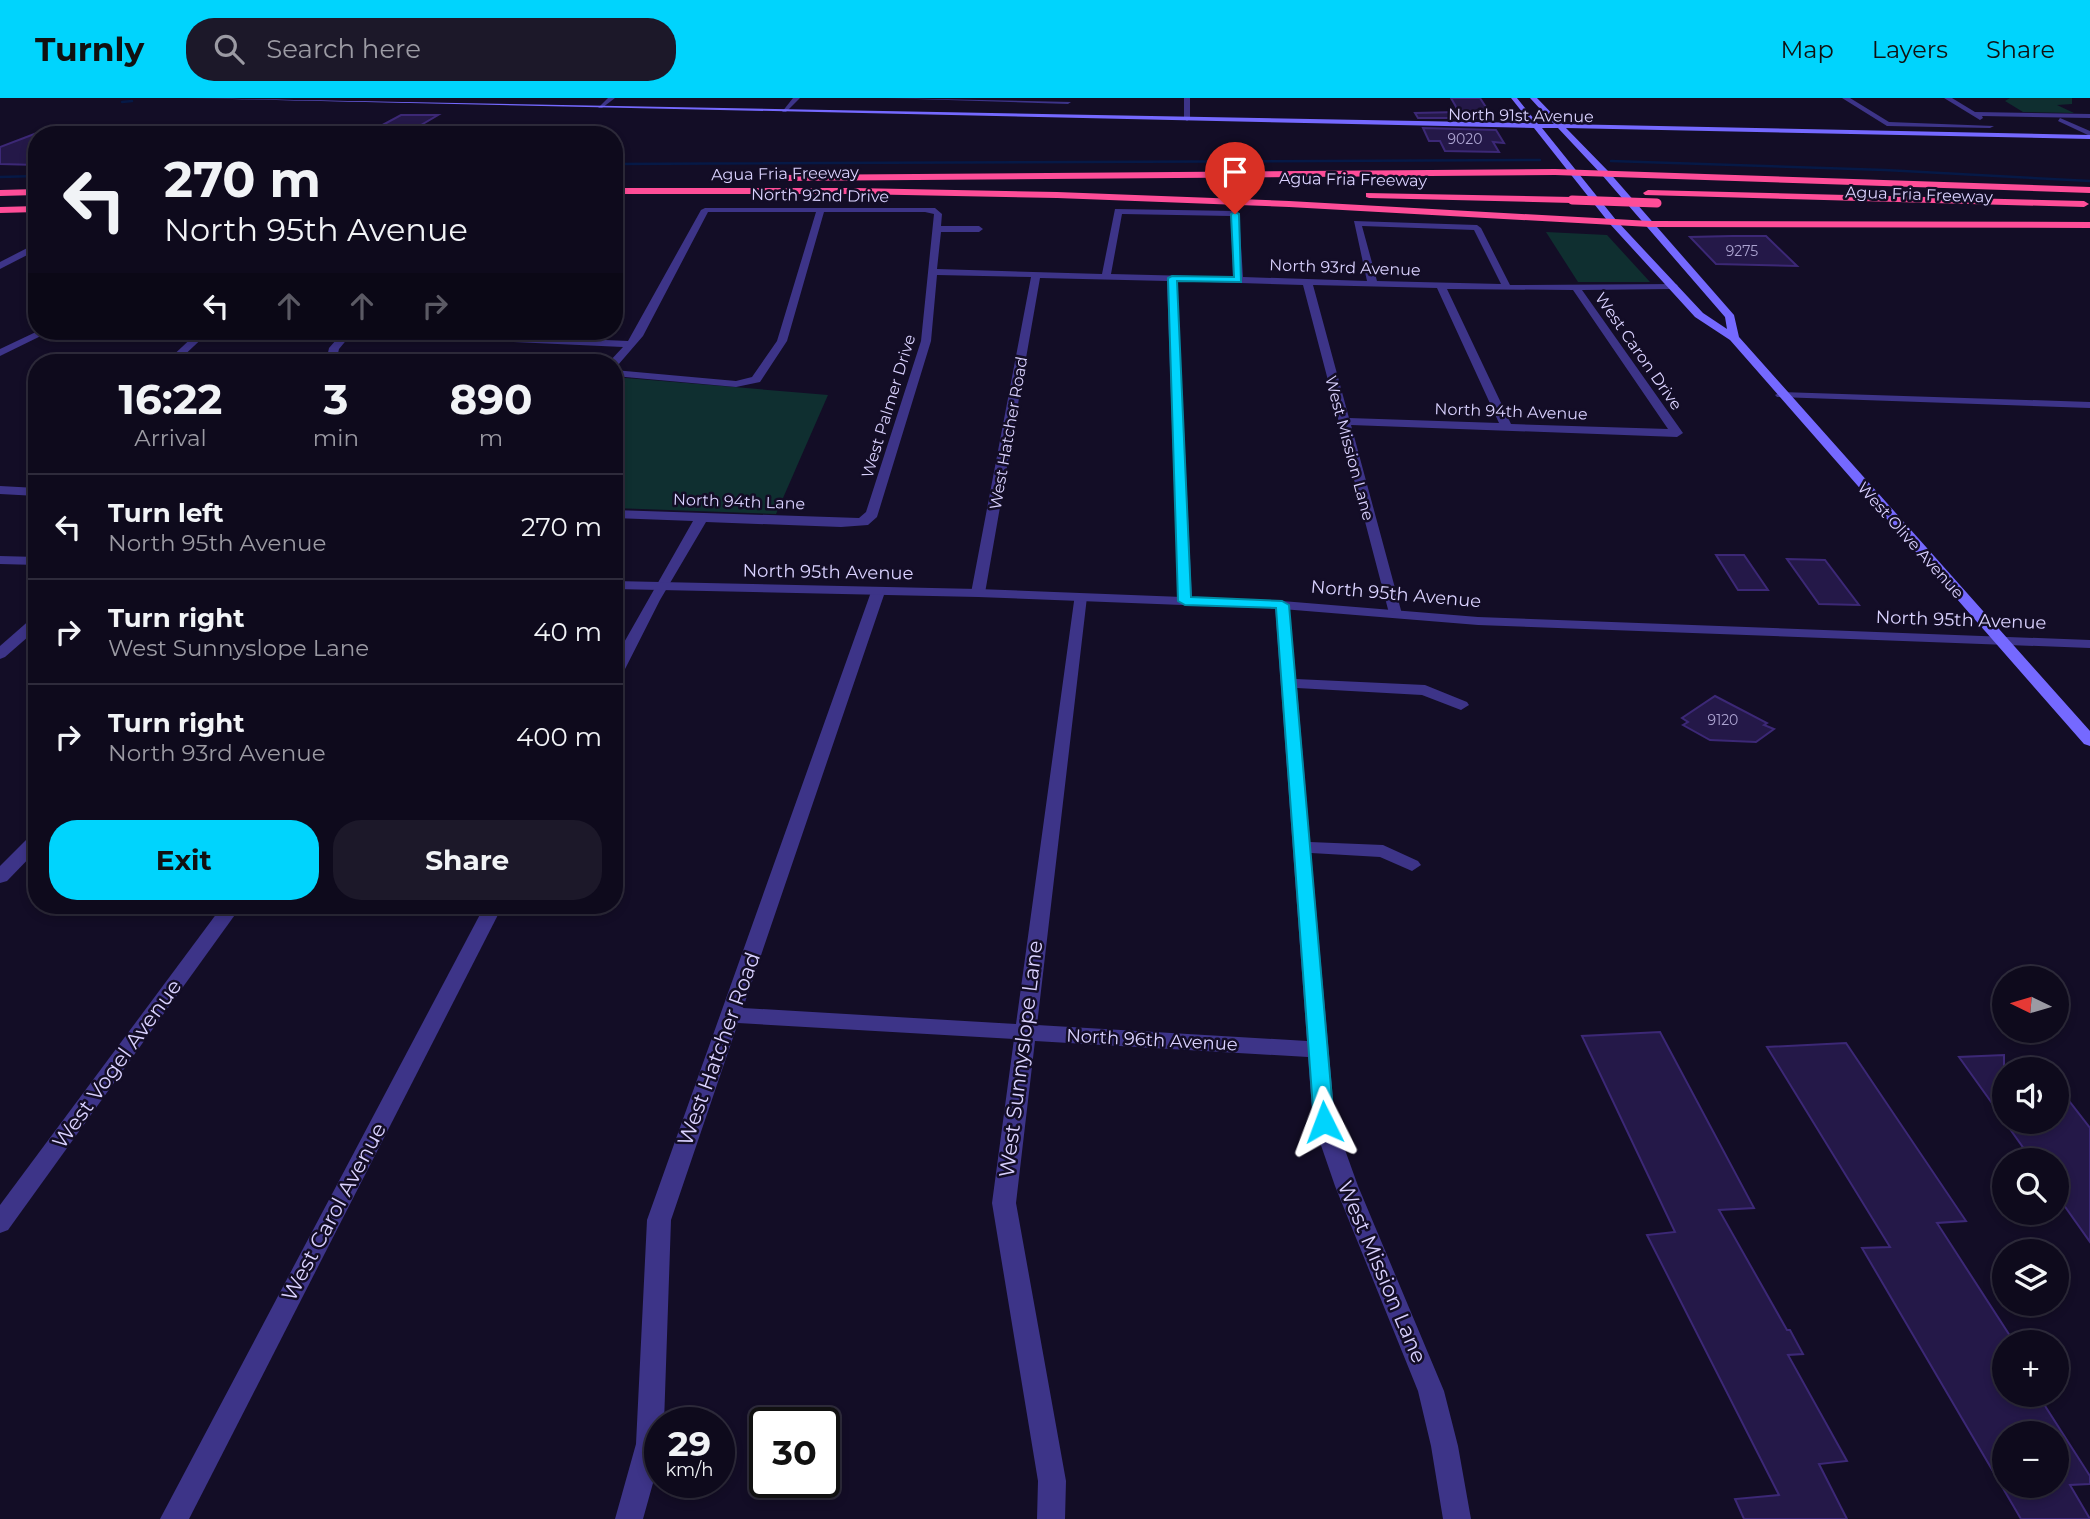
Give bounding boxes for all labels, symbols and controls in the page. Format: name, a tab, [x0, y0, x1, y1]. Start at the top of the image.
search box	[186, 18, 676, 81]
text: Turnly	[35, 29, 144, 69]
icon: search	[210, 30, 248, 68]
text: Search here	[266, 33, 421, 65]
text: Map	[1780, 35, 1834, 64]
text: Layers	[1872, 35, 1948, 64]
text: Share	[1986, 35, 2055, 64]
street label: North 91st Avenue	[1448, 105, 1594, 126]
house number: 9020	[1448, 130, 1482, 148]
pin	[1205, 142, 1265, 214]
text: 270 m	[164, 150, 321, 209]
icon: arrive	[1216, 153, 1254, 191]
icon: left	[49, 154, 140, 245]
street label: Agua Fria Freeway	[711, 163, 859, 184]
street label: Agua Fria Freeway	[1279, 169, 1427, 190]
street label: Agua Fria Freeway	[1845, 182, 1994, 207]
street label: North 92nd Drive	[751, 185, 889, 206]
text: North 95th Avenue	[164, 210, 468, 249]
house number: 9275	[1726, 242, 1758, 260]
street label: North 93rd Avenue	[1269, 255, 1421, 280]
icon: left	[197, 287, 235, 325]
icon: ahead	[270, 287, 308, 325]
icon: ahead	[343, 287, 381, 325]
icon: right	[416, 287, 454, 325]
street label: West Caron Drive	[1591, 289, 1686, 414]
street label: West Palmer Drive	[858, 332, 919, 480]
street label: West Hatcher Road	[986, 355, 1031, 511]
text: 16:22	[119, 373, 222, 425]
text: 3	[323, 373, 348, 425]
text: 890	[449, 373, 532, 425]
street label: West Mission Lane	[1321, 374, 1378, 523]
street label: North 94th Avenue	[1434, 399, 1588, 424]
text: Arrival	[134, 424, 207, 452]
text: min	[313, 424, 359, 452]
text: m	[479, 424, 503, 452]
street label: West Olive Avenue	[1853, 478, 1968, 602]
street label: North 94th Lane	[673, 490, 805, 513]
text: Turn left	[108, 497, 224, 529]
icon: left	[49, 508, 87, 546]
text: 270 m	[521, 511, 602, 543]
text: North 95th Avenue	[108, 529, 326, 557]
street label: North 95th Avenue	[742, 560, 914, 584]
street label: North 95th Avenue	[1310, 576, 1482, 612]
text: Turn right	[108, 602, 244, 634]
street label: North 95th Avenue	[1875, 606, 2047, 634]
icon: right	[49, 613, 87, 651]
text: 40 m	[533, 616, 602, 648]
text: West Sunnyslope Lane	[108, 634, 369, 662]
text: Turn right	[108, 707, 244, 739]
house number: 9120	[1708, 711, 1738, 729]
icon: right	[49, 718, 87, 756]
text: 400 m	[516, 721, 602, 753]
text: North 93rd Avenue	[108, 739, 326, 767]
button: Exit	[49, 820, 319, 900]
button: Share	[333, 820, 602, 900]
street label: West Sunnyslope Lane	[994, 939, 1047, 1179]
street label: West Hatcher Road	[672, 949, 765, 1149]
north arrow	[1992, 966, 2068, 1043]
map controls	[1992, 966, 2069, 1498]
street label: West Vogel Avenue	[47, 974, 186, 1153]
street label: North 96th Avenue	[1066, 1025, 1238, 1055]
button: sound	[1992, 1057, 2069, 1134]
position arrow	[1287, 1085, 1361, 1159]
street label: West Carol Avenue	[276, 1118, 391, 1305]
button: search	[1992, 1148, 2069, 1225]
street label: West Mission Lane	[1333, 1177, 1432, 1367]
button: layers	[1992, 1239, 2069, 1316]
button: +	[1992, 1330, 2069, 1407]
speed limit sign: 30	[749, 1407, 840, 1498]
button: −	[1992, 1421, 2069, 1498]
text: 29	[668, 1422, 711, 1465]
text: km/h	[665, 1459, 714, 1481]

